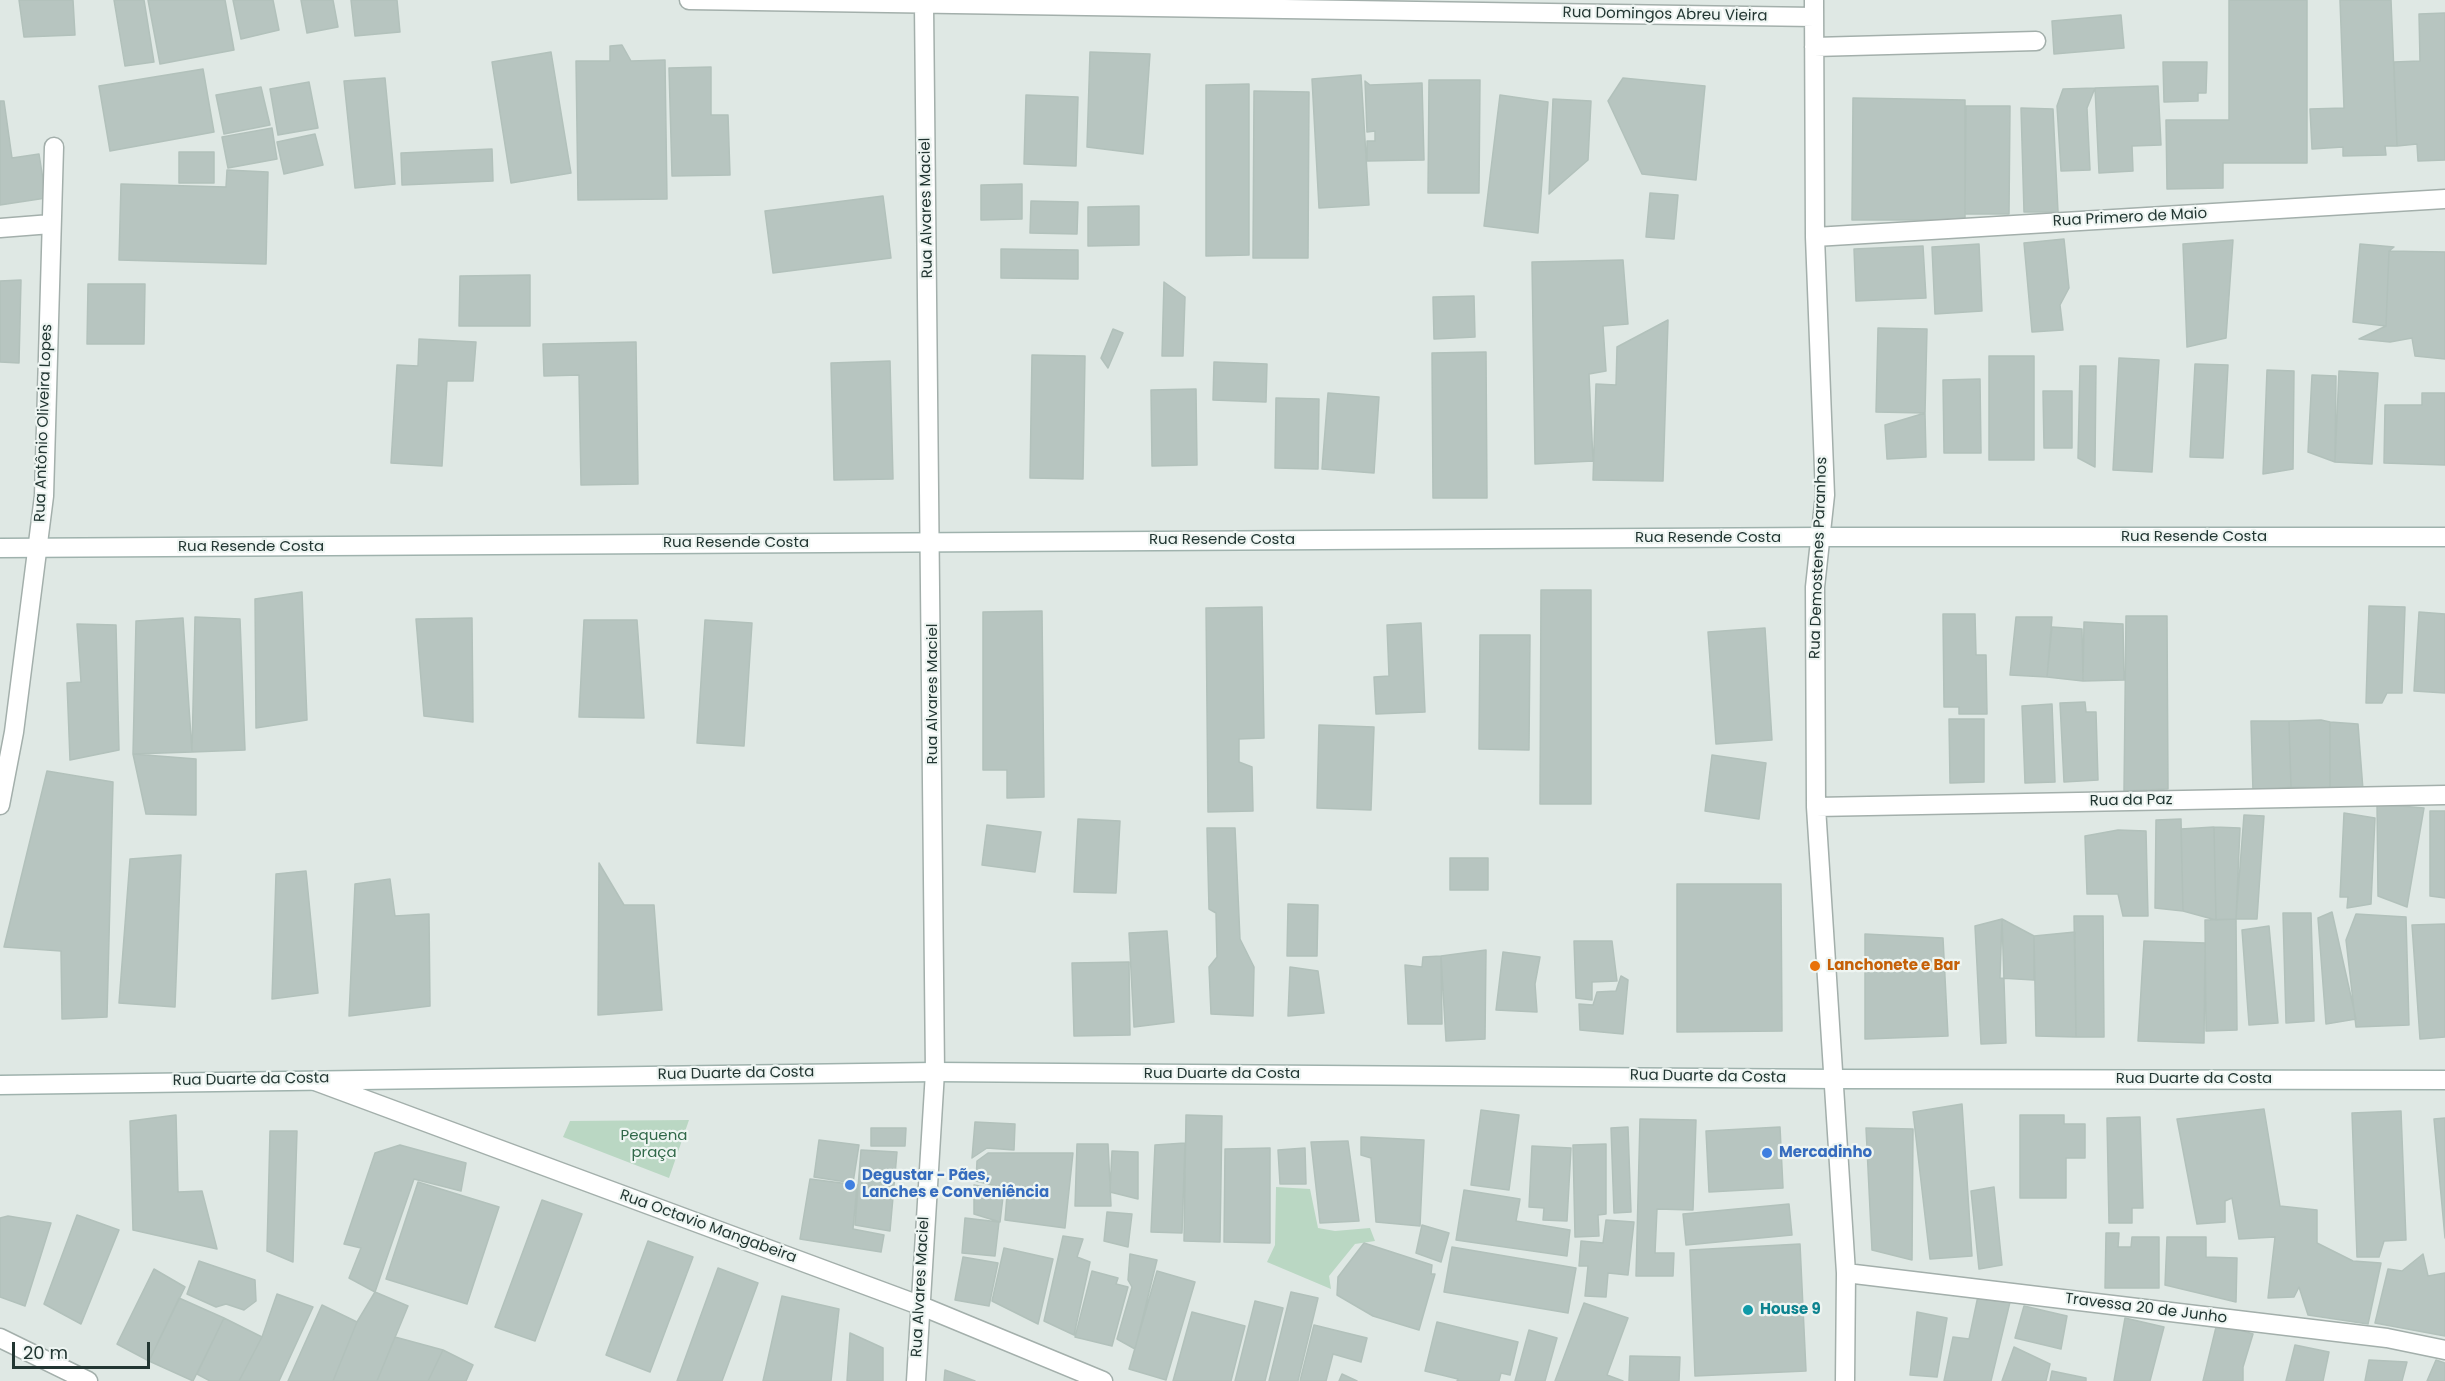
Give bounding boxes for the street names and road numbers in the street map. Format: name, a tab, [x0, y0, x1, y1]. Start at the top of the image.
street label: Rua Domingos Abreu Vieira	[1563, 4, 1767, 26]
street label: Rua Alvares Maciel	[917, 137, 937, 279]
street label: Rua Primero de Maio	[2052, 205, 2208, 231]
street label: Rua Antônio Oliveira Lopes	[32, 324, 56, 522]
street label: Rua Demostenes Paranhos	[1806, 457, 1832, 659]
street label: Rua Resende Costa	[2121, 528, 2267, 546]
street label: Rua Resende Costa	[1635, 529, 1781, 547]
street label: Rua Resende Costa	[1149, 531, 1295, 549]
street label: Rua Resende Costa	[663, 534, 809, 552]
street label: Rua Resende Costa	[178, 538, 324, 556]
street label: Rua Alvares Maciel	[924, 624, 942, 764]
street label: Rua da Paz	[2089, 791, 2173, 811]
street label: Rua Duarte da Costa	[658, 1064, 814, 1084]
street label: Rua Duarte da Costa	[1144, 1065, 1300, 1083]
street label: Rua Duarte da Costa	[1630, 1067, 1786, 1087]
street label: Rua Duarte da Costa	[173, 1070, 329, 1090]
street label: Rua Duarte da Costa	[2116, 1070, 2272, 1088]
street label: Rua Octavio Mangabeira	[617, 1187, 799, 1267]
street label: Rua Alvares Maciel	[908, 1216, 934, 1358]
street label: Travessa 20 de Junho	[2064, 1290, 2228, 1328]

